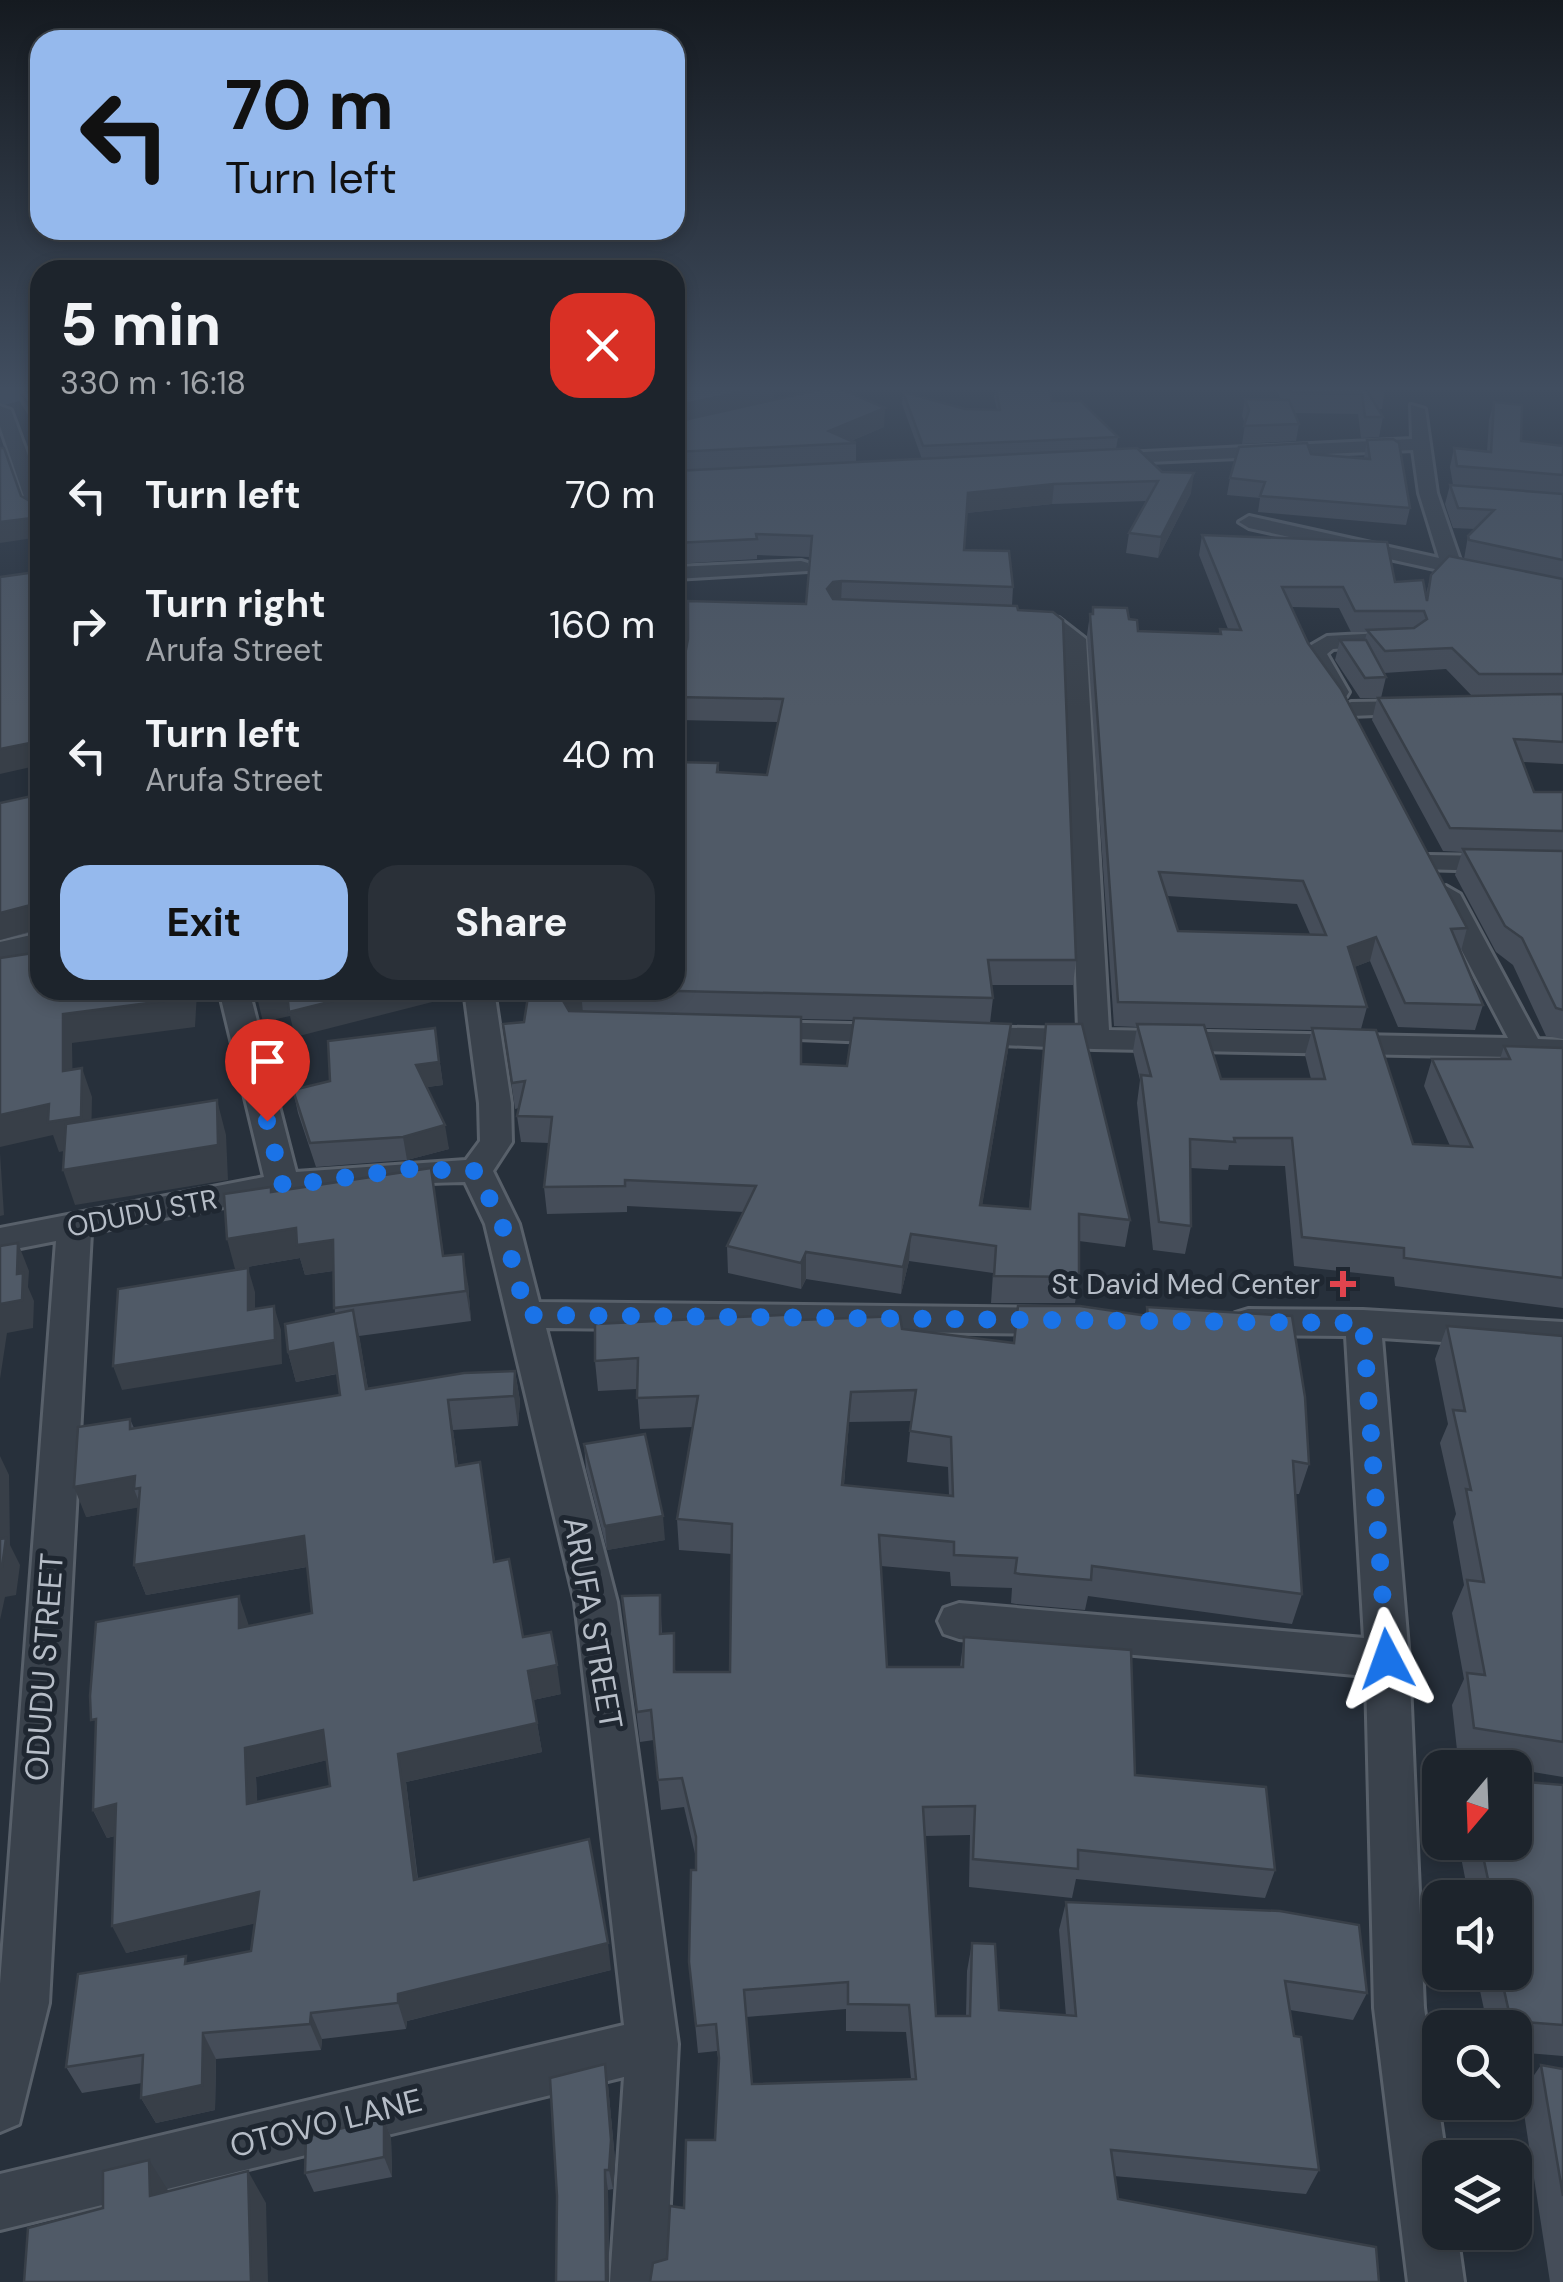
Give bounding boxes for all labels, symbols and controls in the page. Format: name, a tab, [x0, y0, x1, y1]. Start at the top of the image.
text: 70 m	[225, 60, 394, 151]
icon: left	[60, 70, 190, 200]
text: Turn left	[225, 148, 397, 207]
text: 5 min	[60, 285, 221, 364]
button: close	[550, 293, 655, 398]
text: 330 m · 16:18	[60, 362, 246, 404]
icon: left	[60, 468, 115, 523]
text: Turn left	[145, 470, 301, 520]
text: 70 m	[565, 470, 655, 520]
text: Turn right	[145, 579, 326, 629]
icon: right	[60, 598, 115, 653]
text: 160 m	[549, 600, 655, 650]
text: Arufa Street	[145, 629, 323, 671]
text: Turn left	[145, 709, 301, 759]
icon: left	[60, 728, 115, 783]
text: 40 m	[562, 730, 655, 780]
text: Arufa Street	[145, 759, 323, 801]
button: Exit	[60, 865, 348, 980]
button: Share	[368, 865, 655, 980]
pin	[225, 1019, 310, 1122]
icon: arrive	[240, 1034, 295, 1089]
street label: ODUDU STR	[64, 1180, 220, 1246]
place label: St David Med Center	[1052, 1266, 1320, 1303]
marker: St David Med Center	[1330, 1271, 1356, 1297]
street label: ARUFA STREET	[554, 1514, 632, 1733]
street label: ODUDU STREET	[15, 1552, 73, 1782]
position arrow	[1335, 1607, 1439, 1711]
north arrow	[1422, 1750, 1532, 1860]
map controls	[1422, 1750, 1532, 2250]
button: sound	[1422, 1880, 1532, 1990]
button: search	[1422, 2010, 1532, 2120]
street label: OTOVO LANE	[226, 2079, 426, 2167]
button: layers	[1422, 2140, 1532, 2250]

